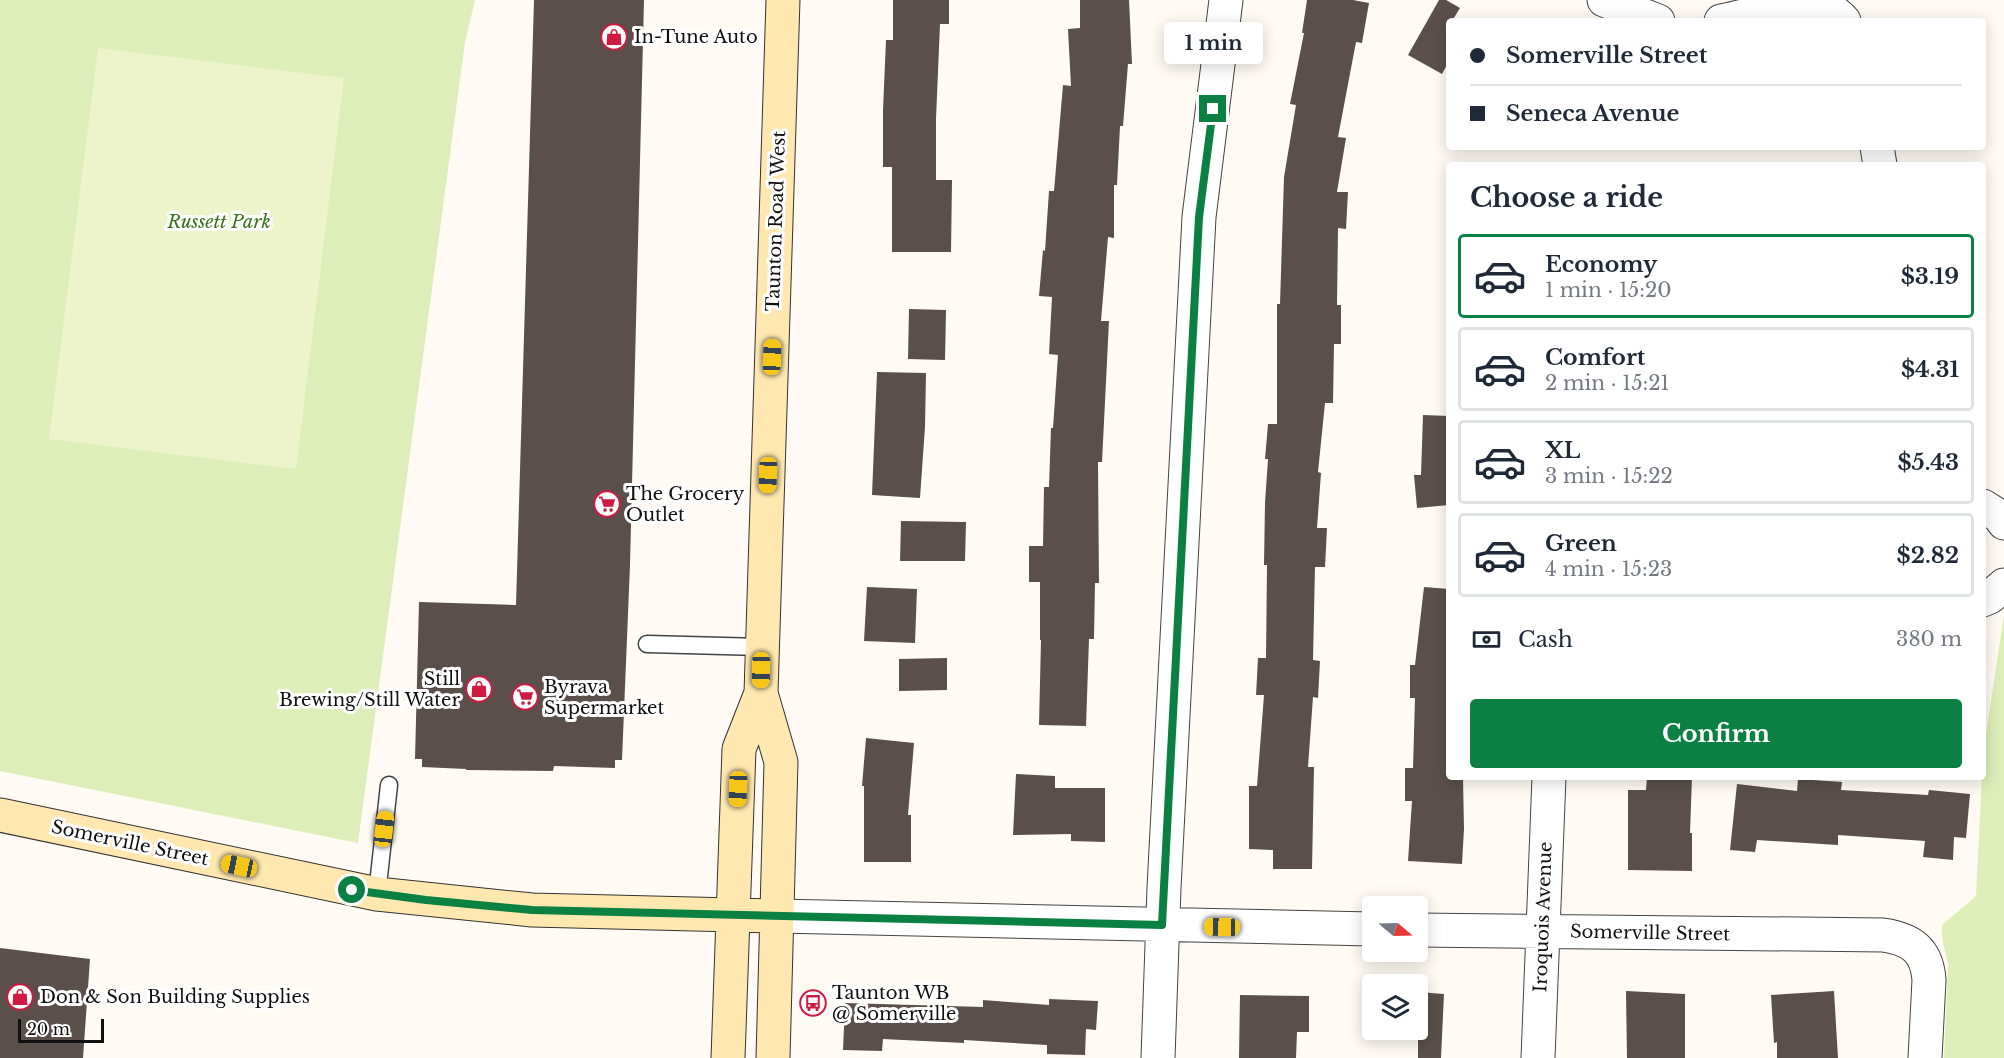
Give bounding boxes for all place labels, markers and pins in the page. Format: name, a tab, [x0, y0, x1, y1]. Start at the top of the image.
shop icon: In-Tune Auto	[599, 22, 629, 52]
place label: In-Tune Auto	[634, 26, 758, 48]
place label: The Grocery Outlet	[626, 483, 745, 526]
supermarket icon: The Grocery Outlet	[592, 489, 622, 519]
place label: Still Brewing/Still Water	[279, 668, 460, 711]
shop icon: Still Brewing/Still Water	[464, 674, 494, 704]
place label: Byrava Supermarket	[544, 676, 664, 719]
supermarket icon: Byrava Supermarket	[510, 682, 540, 712]
shop icon: Don & Son Building Supplies	[5, 982, 35, 1012]
place label: Taunton WB @ Somerville	[832, 982, 956, 1025]
place label: Don & Son Building Supplies	[40, 986, 310, 1008]
bus stop icon: Taunton WB @ Somerville	[798, 988, 828, 1018]

